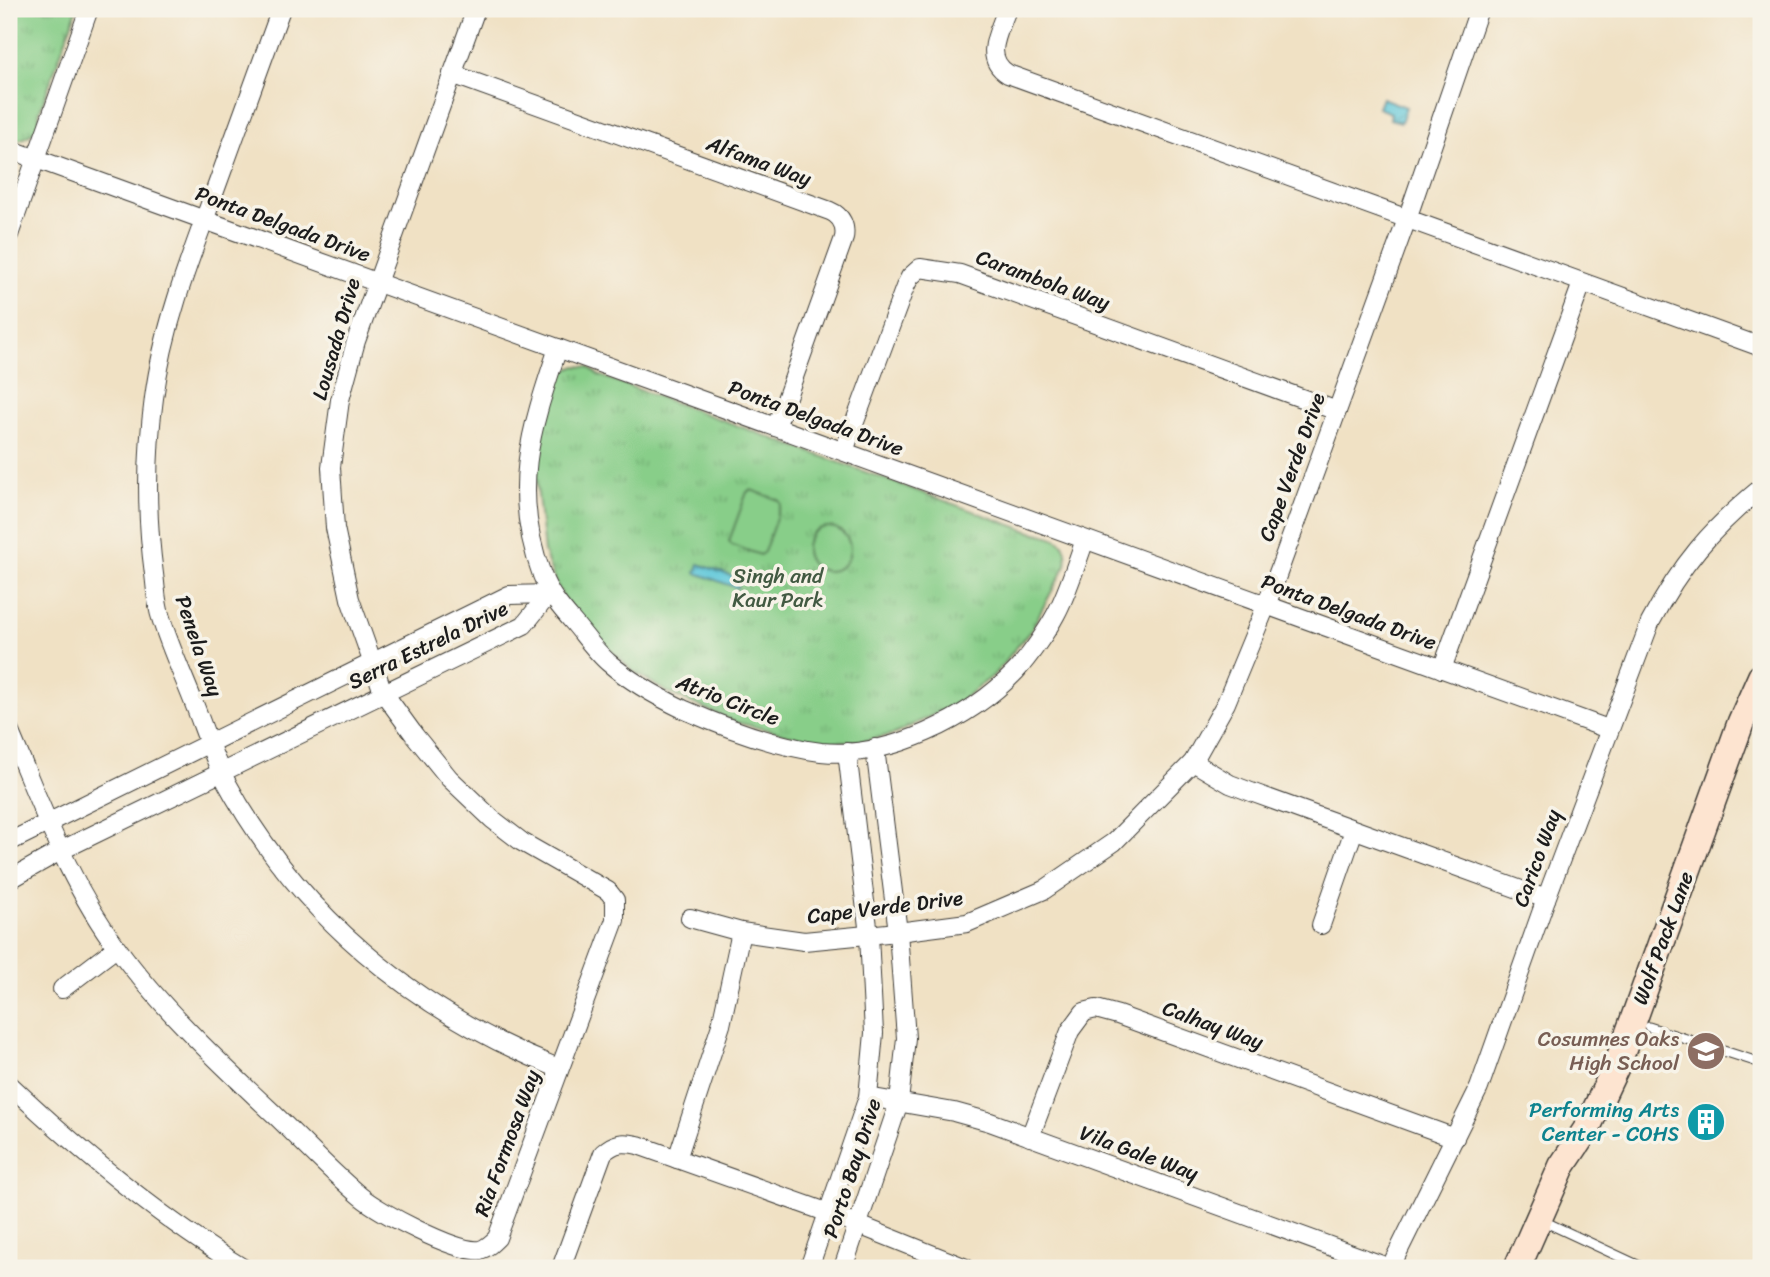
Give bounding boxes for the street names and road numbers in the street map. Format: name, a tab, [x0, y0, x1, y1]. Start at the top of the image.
street label: Alfama Way	[700, 124, 817, 198]
street label: Ponta Delgada Drive	[190, 175, 376, 273]
street label: Carambola Way	[971, 238, 1115, 322]
street label: Lousada Drive	[300, 273, 372, 405]
street label: Ponta Delgada Drive	[723, 369, 909, 467]
street label: Cape Verde Drive	[1247, 387, 1337, 547]
street label: Ponta Delgada Drive	[1256, 563, 1442, 661]
street label: Penela Way	[164, 590, 234, 702]
street label: Serra Estrela Drive	[341, 590, 515, 700]
street label: Atrio Circle	[670, 663, 786, 737]
street label: Carico Way	[1502, 803, 1572, 912]
street label: Wolf Pack Lane	[1621, 866, 1705, 1010]
street label: Cape Verde Drive	[805, 879, 965, 935]
street label: Calhay Way	[1157, 989, 1269, 1061]
street label: Ria Formosa Way	[463, 1064, 551, 1222]
street label: Porto Bay Drive	[812, 1093, 893, 1243]
street label: Vila Gale Way	[1074, 1114, 1204, 1192]

